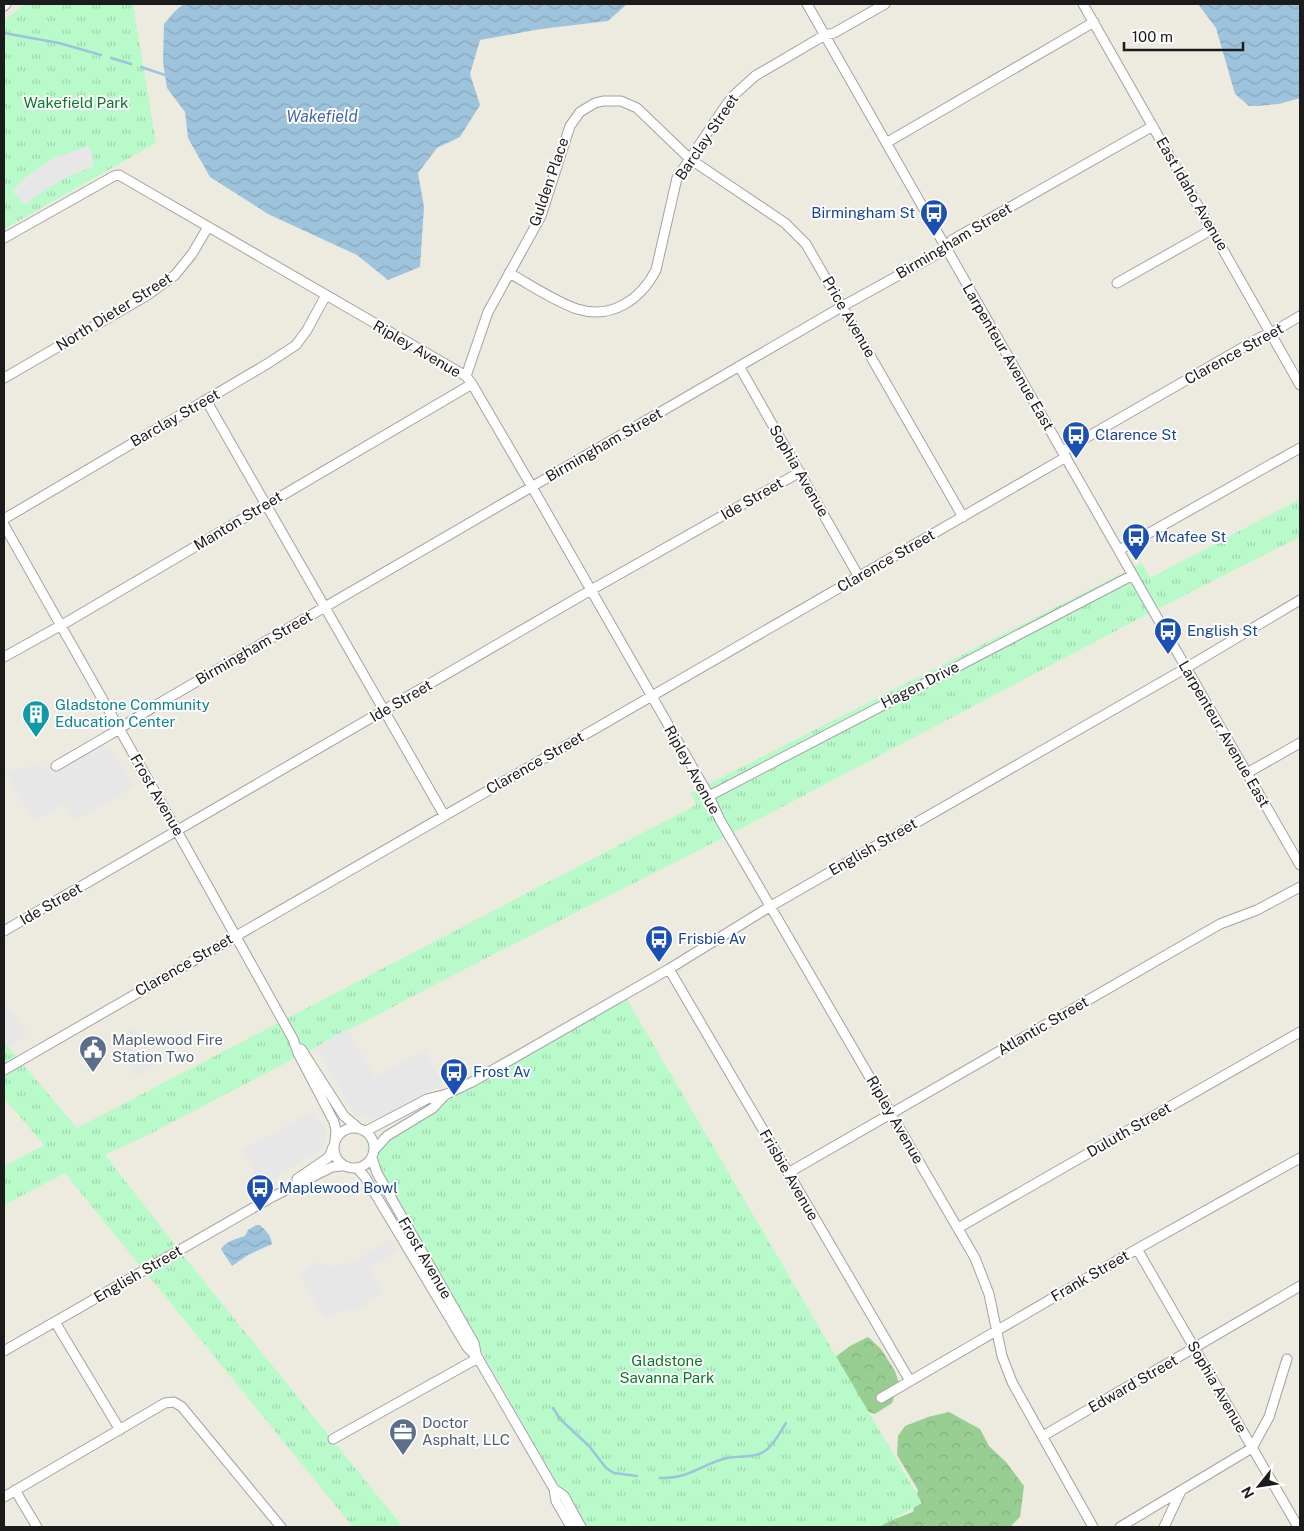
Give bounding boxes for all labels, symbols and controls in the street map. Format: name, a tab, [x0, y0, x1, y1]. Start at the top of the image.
scale bar	[1124, 20, 1243, 52]
text: 100 m	[1132, 28, 1173, 45]
street label: Barclay Street	[672, 90, 742, 183]
park label: Wakefield Park	[23, 94, 129, 111]
water label: Wakefield	[286, 107, 358, 126]
street label: East Idaho Avenue	[1153, 134, 1232, 253]
street label: Gulden Place	[525, 135, 572, 228]
bus stop icon: Birmingham St	[919, 198, 949, 237]
street label: Birmingham Street	[893, 199, 1015, 282]
place label: Birmingham St	[811, 204, 915, 221]
street label: North Dieter Street	[53, 269, 175, 354]
street label: Price Avenue	[819, 273, 879, 360]
street label: Larpenteur Avenue East	[959, 280, 1058, 433]
street label: Ripley Avenue	[370, 317, 464, 381]
street label: Clarence Street	[1182, 319, 1286, 388]
street label: Barclay Street	[127, 385, 222, 450]
street label: Birmingham Street	[542, 404, 665, 485]
bus stop icon: Clarence St	[1061, 420, 1091, 459]
street label: Sophia Avenue	[766, 422, 833, 520]
place label: Clarence St	[1095, 426, 1177, 443]
street label: Ide Street	[718, 474, 786, 523]
street label: Manton Street	[190, 487, 285, 554]
bus stop icon: Mcafee St	[1121, 522, 1151, 561]
street label: Clarence Street	[834, 526, 938, 595]
place label: Mcafee St	[1155, 528, 1226, 545]
street label: Birmingham Street	[192, 607, 315, 688]
bus stop icon: English St	[1153, 616, 1183, 655]
place label: English St	[1187, 622, 1258, 639]
street label: Larpenteur Avenue East	[1175, 657, 1274, 810]
street label: Hagen Drive	[878, 658, 962, 712]
street label: Ide Street	[367, 676, 435, 725]
place label: Gladstone Community Education Center	[55, 696, 210, 730]
building icon: Gladstone Community Education Center	[21, 699, 51, 738]
street label: Ripley Avenue	[661, 723, 724, 817]
street label: Clarence Street	[483, 728, 587, 797]
street label: Frost Avenue	[127, 751, 188, 839]
street label: English Street	[826, 814, 920, 879]
street label: Ide Street	[17, 879, 85, 928]
bus stop icon: Frisbie Av	[644, 924, 674, 963]
street label: Clarence Street	[132, 930, 236, 999]
place label: Frisbie Av	[678, 930, 747, 947]
street label: Atlantic Street	[994, 993, 1091, 1058]
place label: Maplewood Fire Station Two	[112, 1031, 223, 1065]
public building icon: Maplewood Fire Station Two	[78, 1034, 108, 1073]
bus stop icon: Frost Av	[439, 1057, 469, 1096]
place label: Frost Av	[473, 1063, 531, 1080]
street label: Ripley Avenue	[863, 1073, 927, 1167]
street label: Duluth Street	[1084, 1099, 1174, 1160]
street label: Frisbie Avenue	[756, 1126, 822, 1223]
bus stop icon: Maplewood Bowl	[245, 1173, 275, 1212]
place label: Maplewood Bowl	[279, 1179, 398, 1196]
street label: Frost Avenue	[395, 1214, 456, 1302]
street label: English Street	[91, 1241, 185, 1306]
street label: Frank Street	[1048, 1246, 1132, 1305]
street label: Sophia Avenue	[1184, 1338, 1251, 1436]
street label: Edward Street	[1085, 1351, 1180, 1416]
park label: Gladstone Savanna Park	[620, 1352, 714, 1386]
place label: Doctor Asphalt, LLC	[422, 1414, 510, 1448]
office icon: Doctor Asphalt, LLC	[388, 1417, 418, 1456]
north arrow	[1234, 1461, 1284, 1511]
text: N	[1238, 1484, 1257, 1501]

